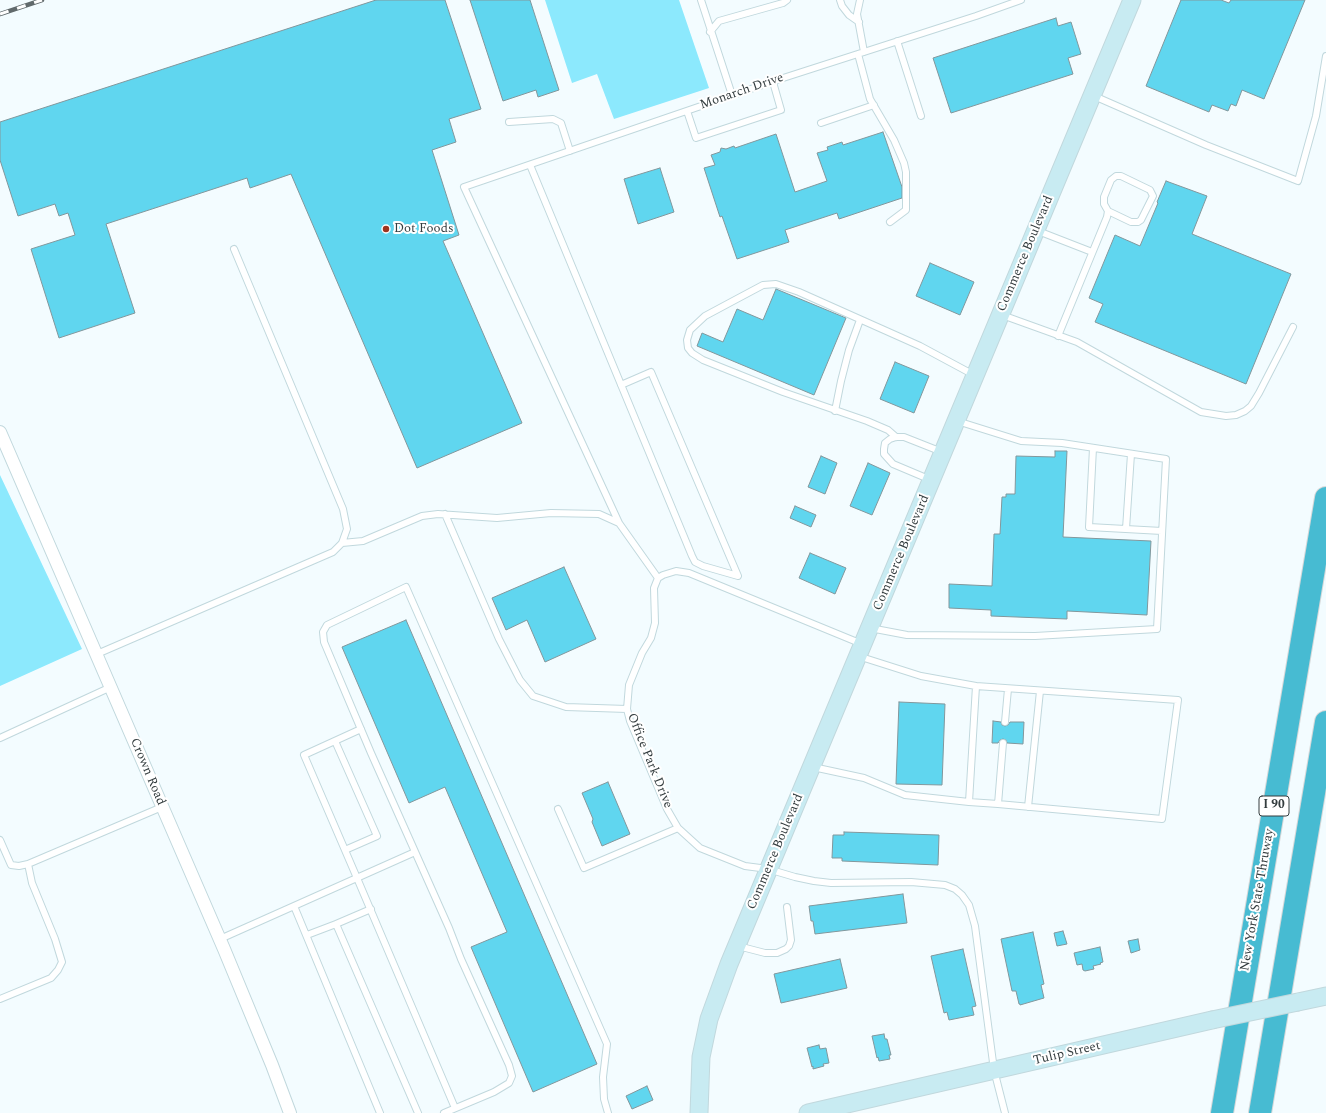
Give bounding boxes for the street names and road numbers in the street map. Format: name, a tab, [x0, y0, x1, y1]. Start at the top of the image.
street label: Monarch Drive	[698, 70, 786, 114]
street label: Commerce Boulevard	[995, 194, 1057, 314]
street label: Commerce Boulevard	[871, 493, 933, 613]
street label: Office Park Drive	[623, 711, 675, 811]
street label: Crown Road	[126, 736, 168, 808]
street label: Commerce Boulevard	[745, 792, 807, 912]
road number: I 90	[1259, 796, 1289, 816]
street label: New York State Thruway	[1238, 828, 1278, 972]
street label: Tulip Street	[1032, 1039, 1102, 1069]

